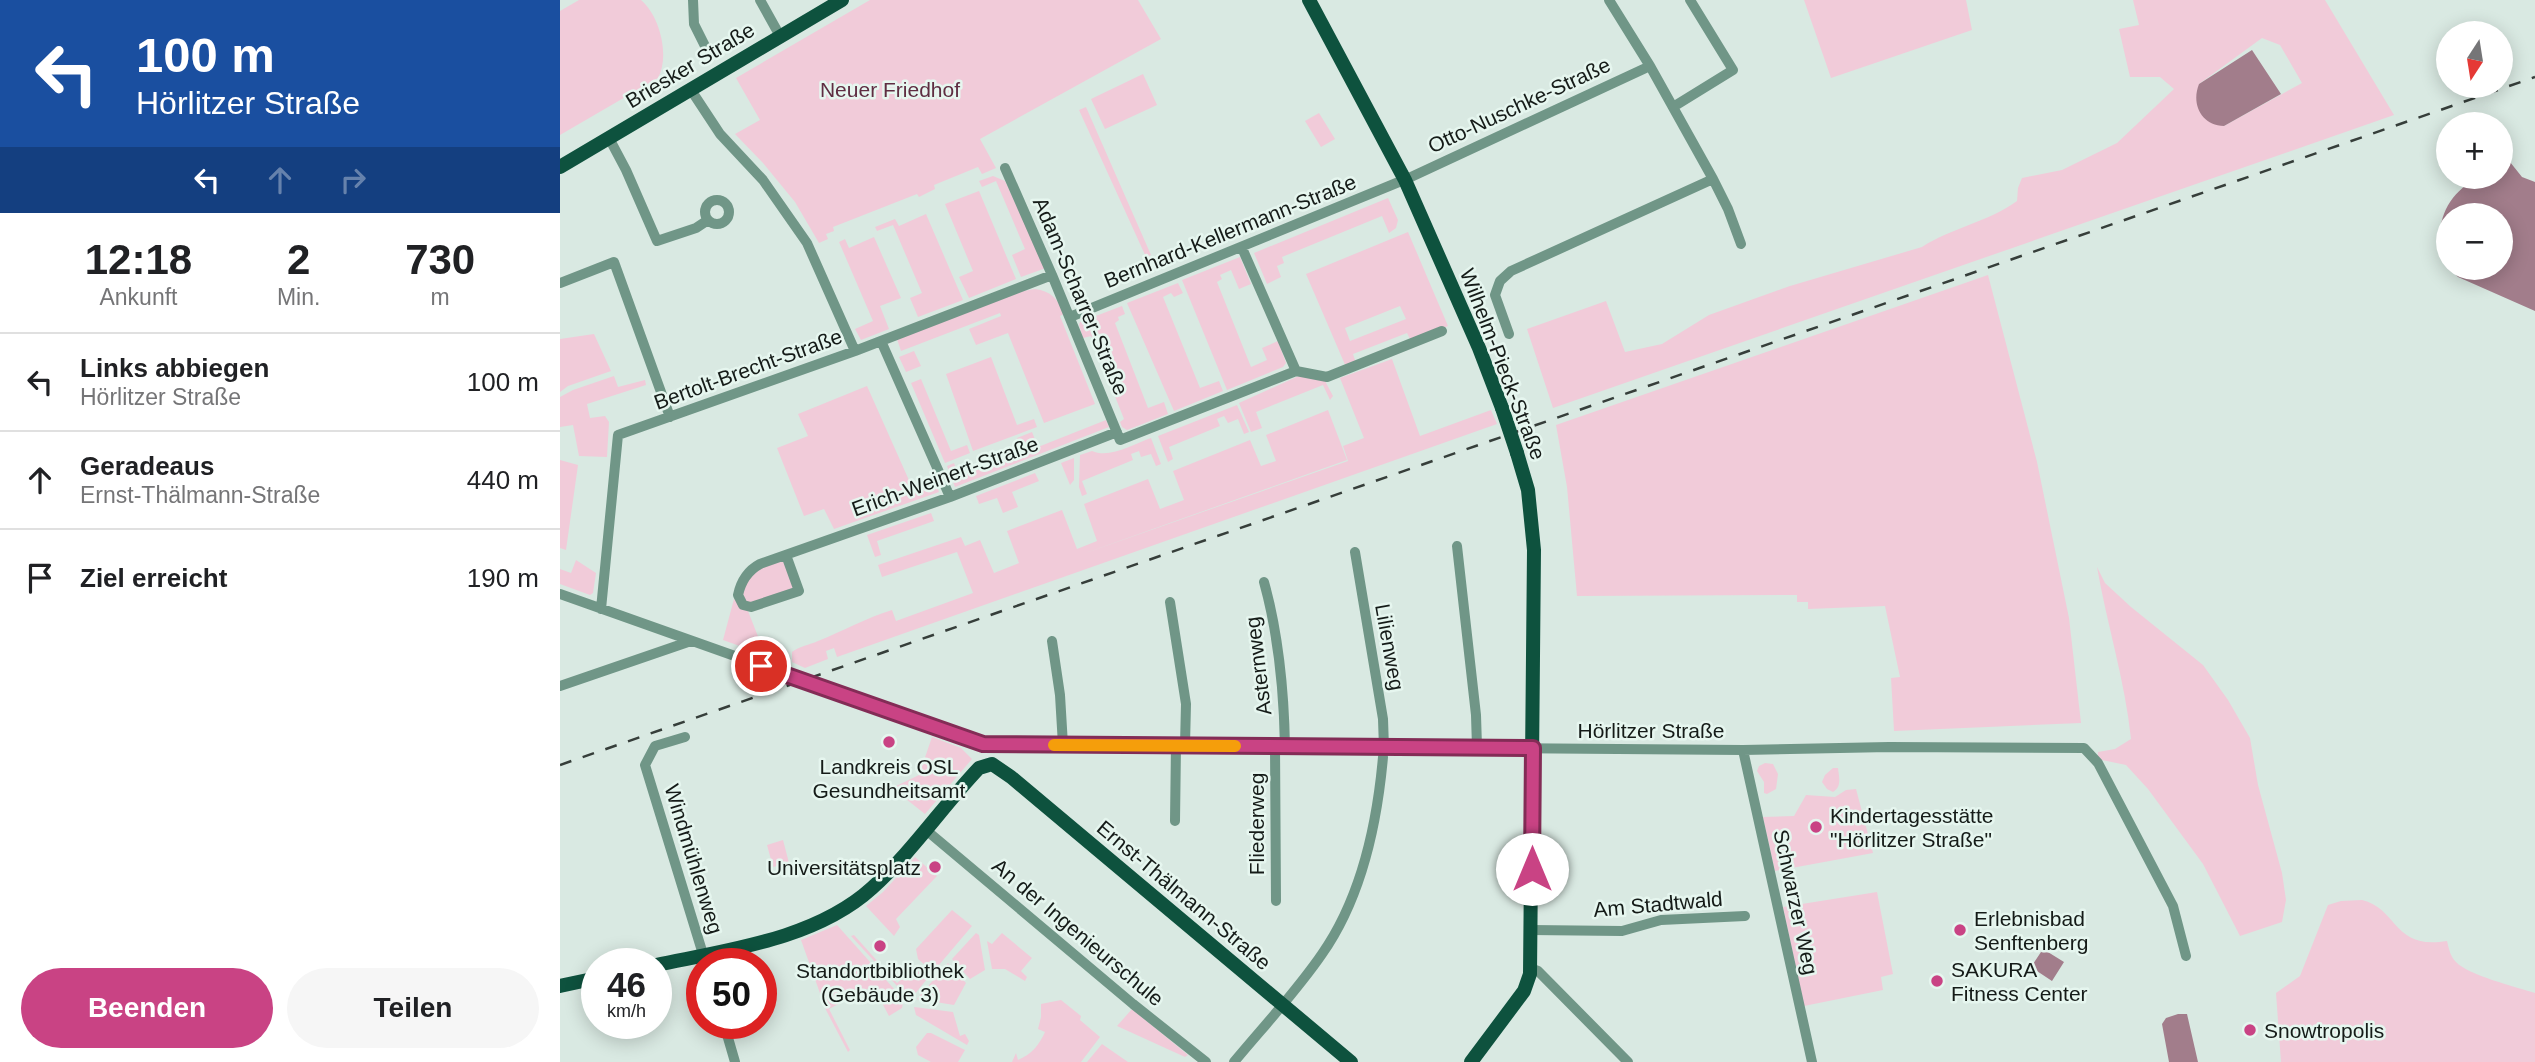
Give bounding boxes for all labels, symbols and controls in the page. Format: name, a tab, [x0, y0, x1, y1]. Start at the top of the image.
street label: Briesker Straße	[622, 18, 758, 112]
north arrow	[2436, 21, 2513, 98]
map controls	[2436, 21, 2513, 280]
icon: left	[21, 28, 112, 119]
text: 100 m	[136, 28, 275, 82]
street label: Otto-Nuschke-Straße	[1424, 53, 1614, 157]
park label: Neuer Friedhof	[820, 78, 960, 101]
text: Hörlitzer Straße	[136, 85, 360, 121]
button: +	[2436, 112, 2513, 189]
icon: left	[188, 161, 226, 199]
icon: ahead	[261, 161, 299, 199]
icon: right	[334, 161, 372, 199]
street label: Bernhard-Kellermann-Straße	[1101, 170, 1359, 292]
street label: Adam-Scharrer-Straße	[1029, 194, 1133, 398]
button: −	[2436, 203, 2513, 280]
text: 12:18	[85, 236, 192, 283]
text: 2	[287, 236, 310, 283]
text: 730	[405, 236, 475, 283]
street label: Wilhelm-Pieck-Straße	[1456, 265, 1550, 463]
text: Ankunft	[99, 284, 177, 310]
text: Min.	[277, 284, 320, 310]
text: m	[431, 284, 450, 310]
street label: Bertolt-Brecht-Straße	[651, 324, 845, 414]
text: Links abbiegen	[80, 353, 269, 383]
icon: left	[21, 363, 59, 401]
text: 100 m	[467, 367, 539, 397]
text: Hörlitzer Straße	[80, 384, 241, 410]
street label: Erich-Weinert-Straße	[849, 432, 1041, 520]
text: Geradeaus	[80, 451, 214, 481]
icon: ahead	[21, 461, 59, 499]
text: 440 m	[467, 465, 539, 495]
text: Ernst-Thälmann-Straße	[80, 482, 320, 508]
icon: arrive	[21, 559, 59, 597]
text: Ziel erreicht	[80, 563, 227, 593]
text: 190 m	[467, 563, 539, 593]
street label: Lilienweg	[1371, 602, 1409, 692]
street label: Asternweg	[1241, 615, 1275, 717]
pin	[731, 636, 791, 696]
icon: arrive	[742, 647, 780, 685]
street label: Hörlitzer Straße	[1577, 719, 1725, 742]
marker: Landkreis OSL Gesundheitsamt	[881, 734, 897, 750]
place label: Landkreis OSL Gesundheitsamt	[813, 755, 966, 802]
street label: Fliederweg	[1245, 773, 1268, 875]
street label: Windmühlenweg	[660, 781, 728, 937]
place label: Kindertagesstätte "Hörlitzer Straße"	[1830, 804, 1993, 851]
street label: Ernst-Thälmann-Straße	[1093, 816, 1275, 974]
marker: Kindertagesstätte "Hörlitzer Straße"	[1808, 819, 1824, 835]
street label: Schwarzer Weg	[1769, 827, 1823, 977]
position arrow	[1495, 832, 1569, 906]
street label: An der Ingenieurschule	[988, 854, 1168, 1010]
place label: Universitätsplatz	[767, 856, 921, 879]
marker: Universitätsplatz	[927, 859, 943, 875]
street label: Am Stadtwald	[1592, 887, 1724, 921]
place label: Erlebnisbad Senftenberg	[1974, 907, 2088, 954]
marker: Erlebnisbad Senftenberg	[1952, 922, 1968, 938]
marker: Standortbibliothek (Gebäude 3)	[872, 938, 888, 954]
speed limit sign: 50	[686, 948, 777, 1039]
place label: SAKURA Fitness Center	[1951, 958, 2088, 1005]
place label: Standortbibliothek (Gebäude 3)	[796, 959, 965, 1006]
text: 46	[607, 965, 646, 1004]
button: Beenden	[21, 968, 273, 1048]
button: Teilen	[287, 968, 539, 1048]
marker: SAKURA Fitness Center	[1929, 973, 1945, 989]
text: km/h	[607, 1001, 646, 1021]
place label: Snowtropolis	[2264, 1019, 2384, 1042]
marker: Snowtropolis	[2242, 1022, 2258, 1038]

